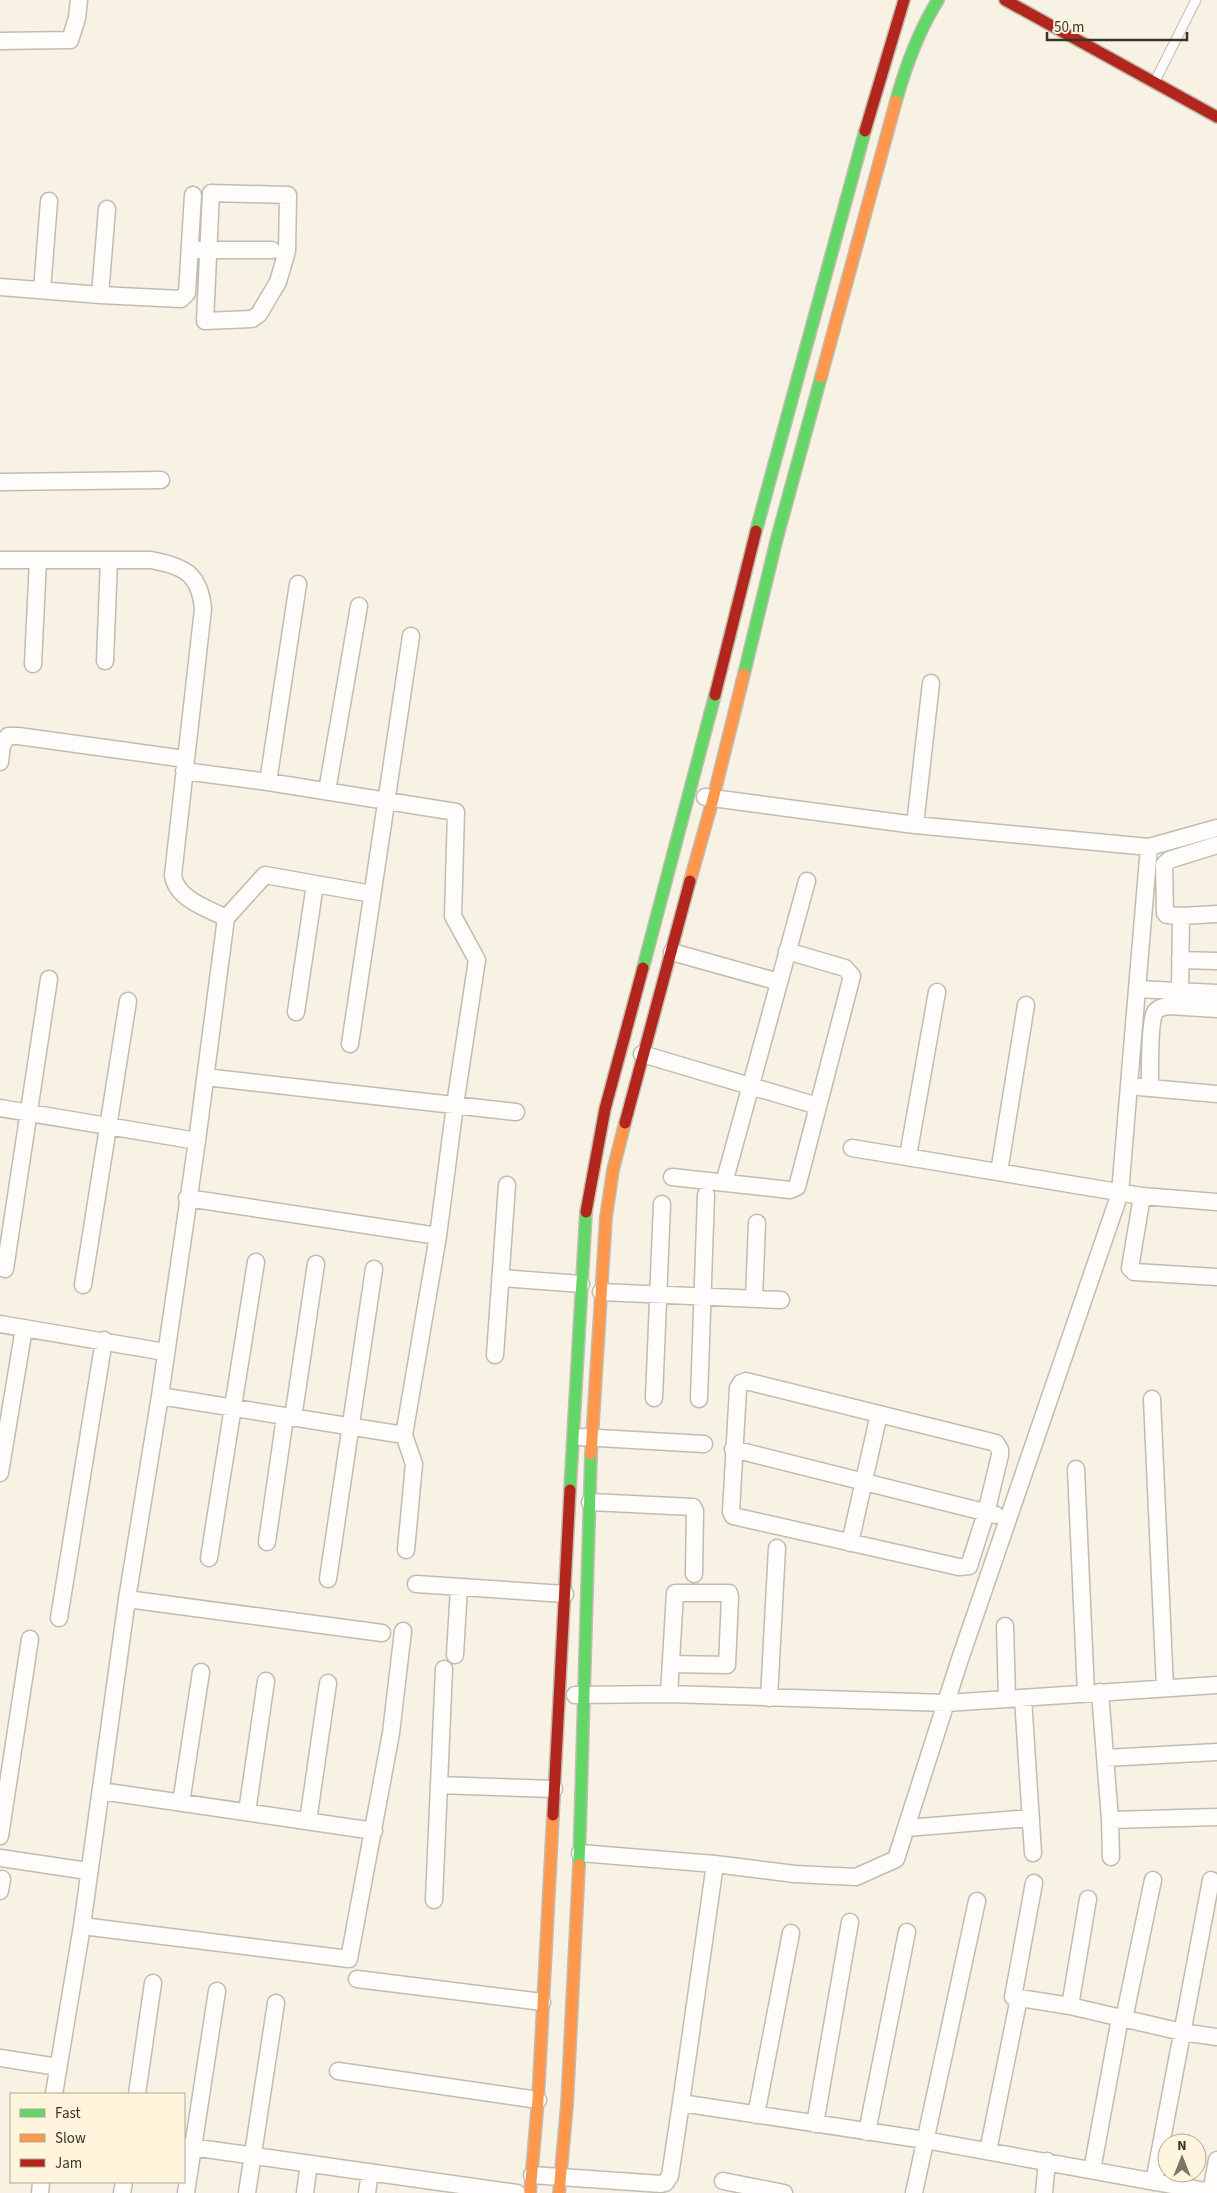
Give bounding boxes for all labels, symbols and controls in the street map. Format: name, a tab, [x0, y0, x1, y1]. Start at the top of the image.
scale bar	[1047, 10, 1187, 42]
text: 50 m	[1054, 17, 1084, 38]
legend	[10, 2093, 185, 2183]
text: Fast	[55, 2103, 81, 2124]
text: Slow	[55, 2128, 86, 2149]
north arrow	[1157, 2133, 1207, 2183]
text: N	[1177, 2136, 1187, 2156]
text: Jam	[55, 2153, 82, 2174]

